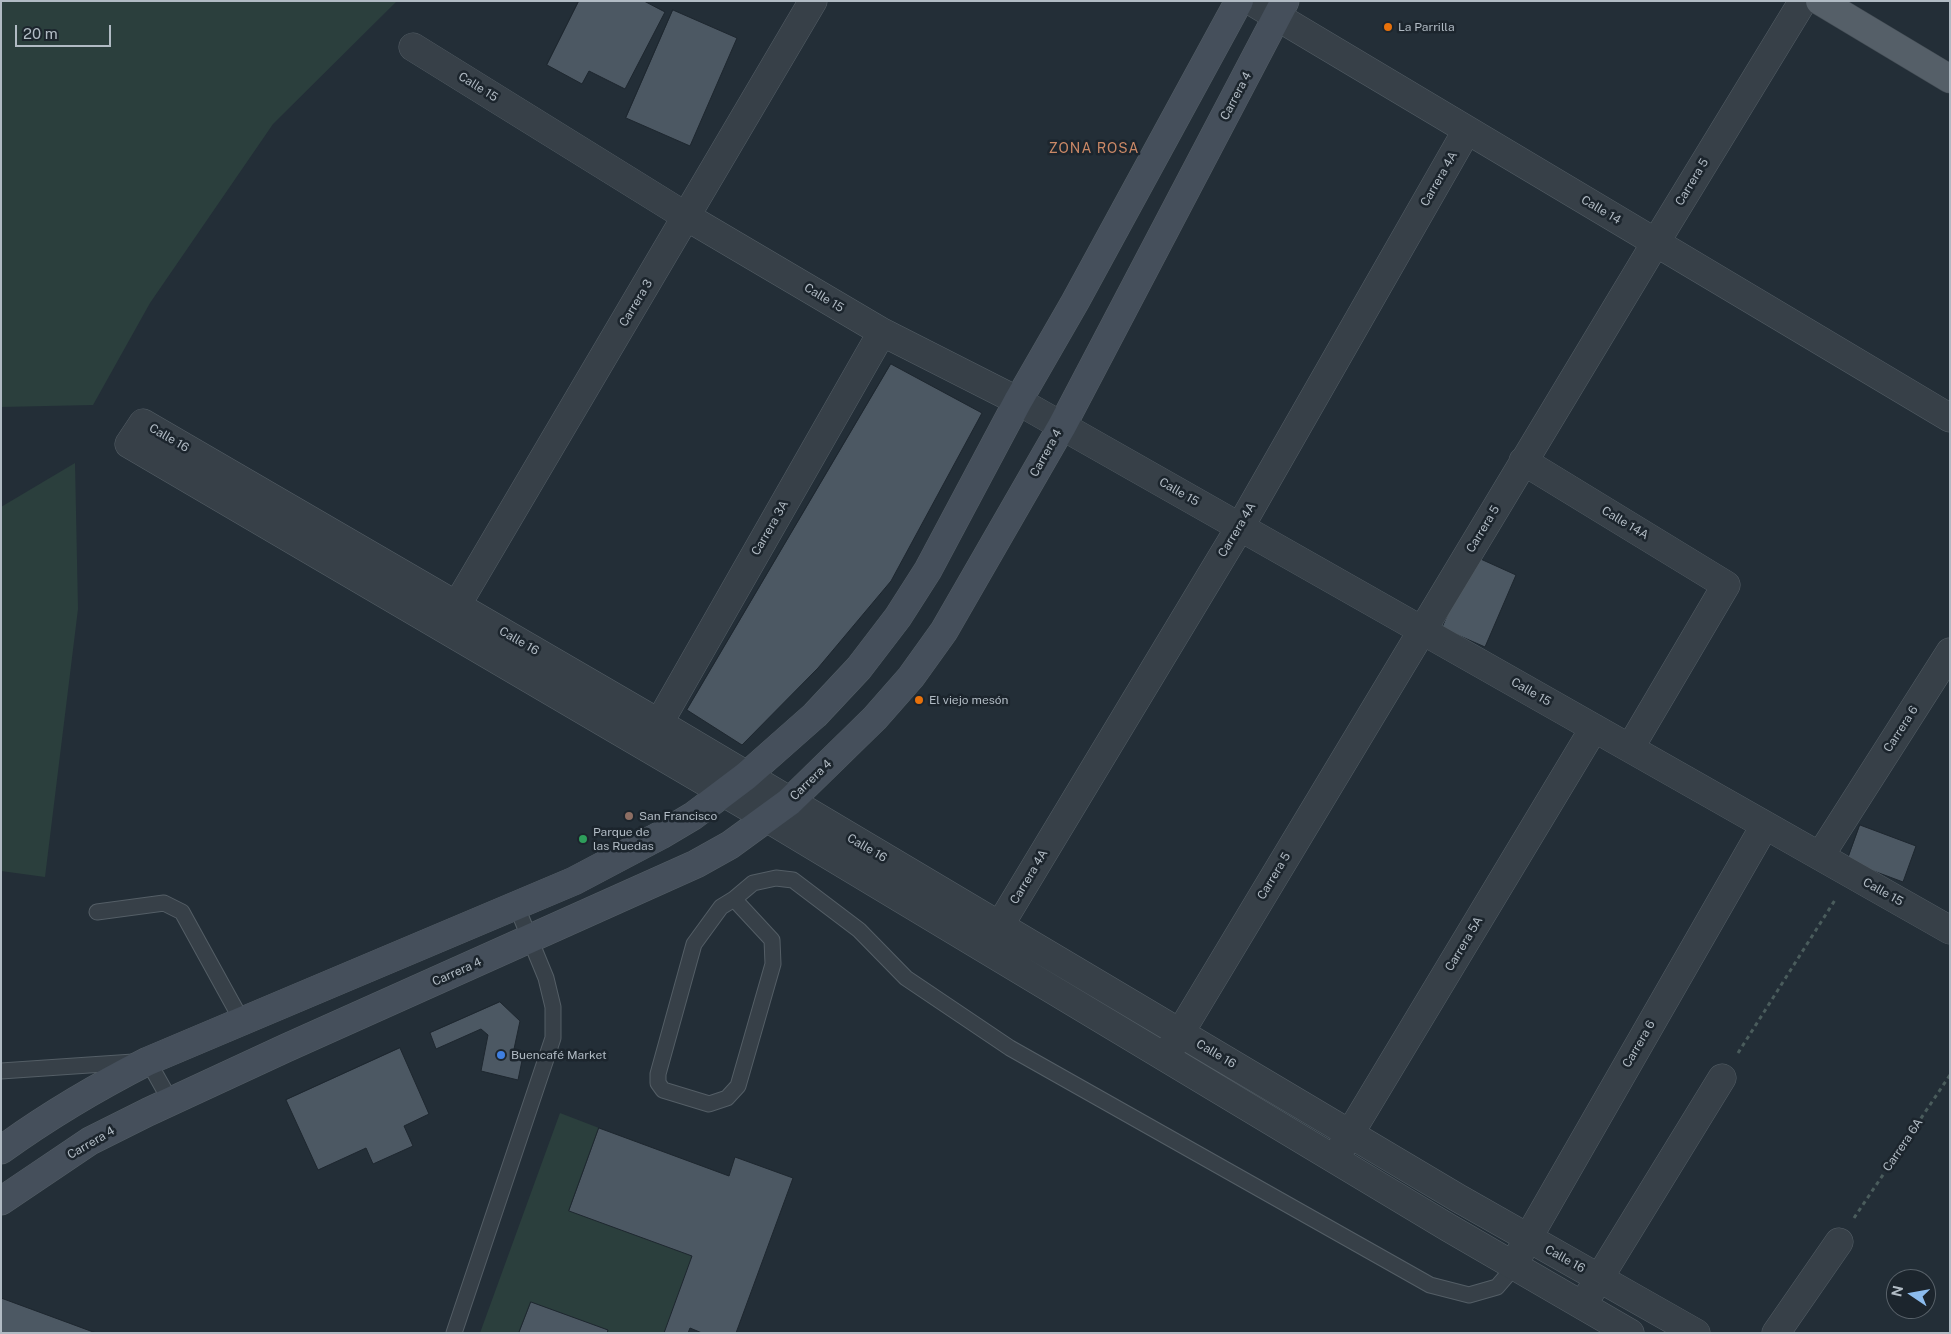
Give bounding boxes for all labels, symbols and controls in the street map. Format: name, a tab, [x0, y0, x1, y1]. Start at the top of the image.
scale bar	[18, 15, 114, 47]
place label: La Parrilla	[1398, 20, 1455, 34]
marker: La Parrilla	[1382, 21, 1394, 33]
text: 20 m	[23, 25, 58, 42]
street label: Calle 15	[456, 69, 500, 105]
street label: Carrera 4	[1217, 69, 1255, 123]
district label: ZONA ROSA	[1048, 141, 1140, 157]
street label: Carrera 4A	[1418, 149, 1460, 209]
street label: Carrera 5	[1672, 156, 1712, 208]
street label: Calle 14	[1579, 193, 1623, 227]
street label: Carrera 3	[616, 277, 656, 329]
street label: Calle 15	[801, 281, 847, 315]
street label: Calle 16	[146, 421, 192, 455]
street label: Carrera 4	[1027, 427, 1065, 479]
street label: Calle 15	[1156, 475, 1202, 509]
street label: Carrera 3A	[749, 498, 791, 558]
street label: Carrera 4A	[1215, 500, 1259, 560]
street label: Carrera 5	[1463, 503, 1503, 555]
street label: Calle 14A	[1599, 503, 1651, 543]
street label: Calle 16	[496, 624, 542, 658]
street label: Calle 15	[1508, 675, 1554, 709]
place label: El viejo mesón	[929, 693, 1008, 707]
marker: El viejo mesón	[913, 694, 925, 706]
street label: Carrera 6	[1881, 703, 1921, 755]
street label: Carrera 4	[787, 757, 835, 803]
place label: San Francisco	[639, 809, 717, 823]
marker: San Francisco	[623, 810, 635, 822]
place label: Parque de las Ruedas	[593, 825, 654, 853]
street label: Calle 16	[844, 831, 890, 865]
marker: Parque de las Ruedas	[577, 833, 589, 845]
street label: Carrera 4A	[1007, 847, 1051, 907]
street label: Carrera 5	[1254, 850, 1294, 902]
street label: Calle 15	[1860, 875, 1906, 909]
street label: Carrera 5A	[1442, 914, 1486, 974]
street label: Carrera 4	[430, 955, 484, 989]
street label: Carrera 6	[1620, 1018, 1658, 1070]
street label: Calle 16	[1194, 1037, 1238, 1071]
place label: Buencafé Market	[511, 1048, 607, 1062]
marker: Buencafé Market	[495, 1049, 507, 1061]
street label: Carrera 6A	[1880, 1116, 1926, 1174]
street label: Carrera 4	[65, 1124, 117, 1162]
street label: Calle 16	[1542, 1242, 1588, 1276]
north arrow	[1886, 1269, 1936, 1319]
text: N	[1888, 1284, 1906, 1298]

